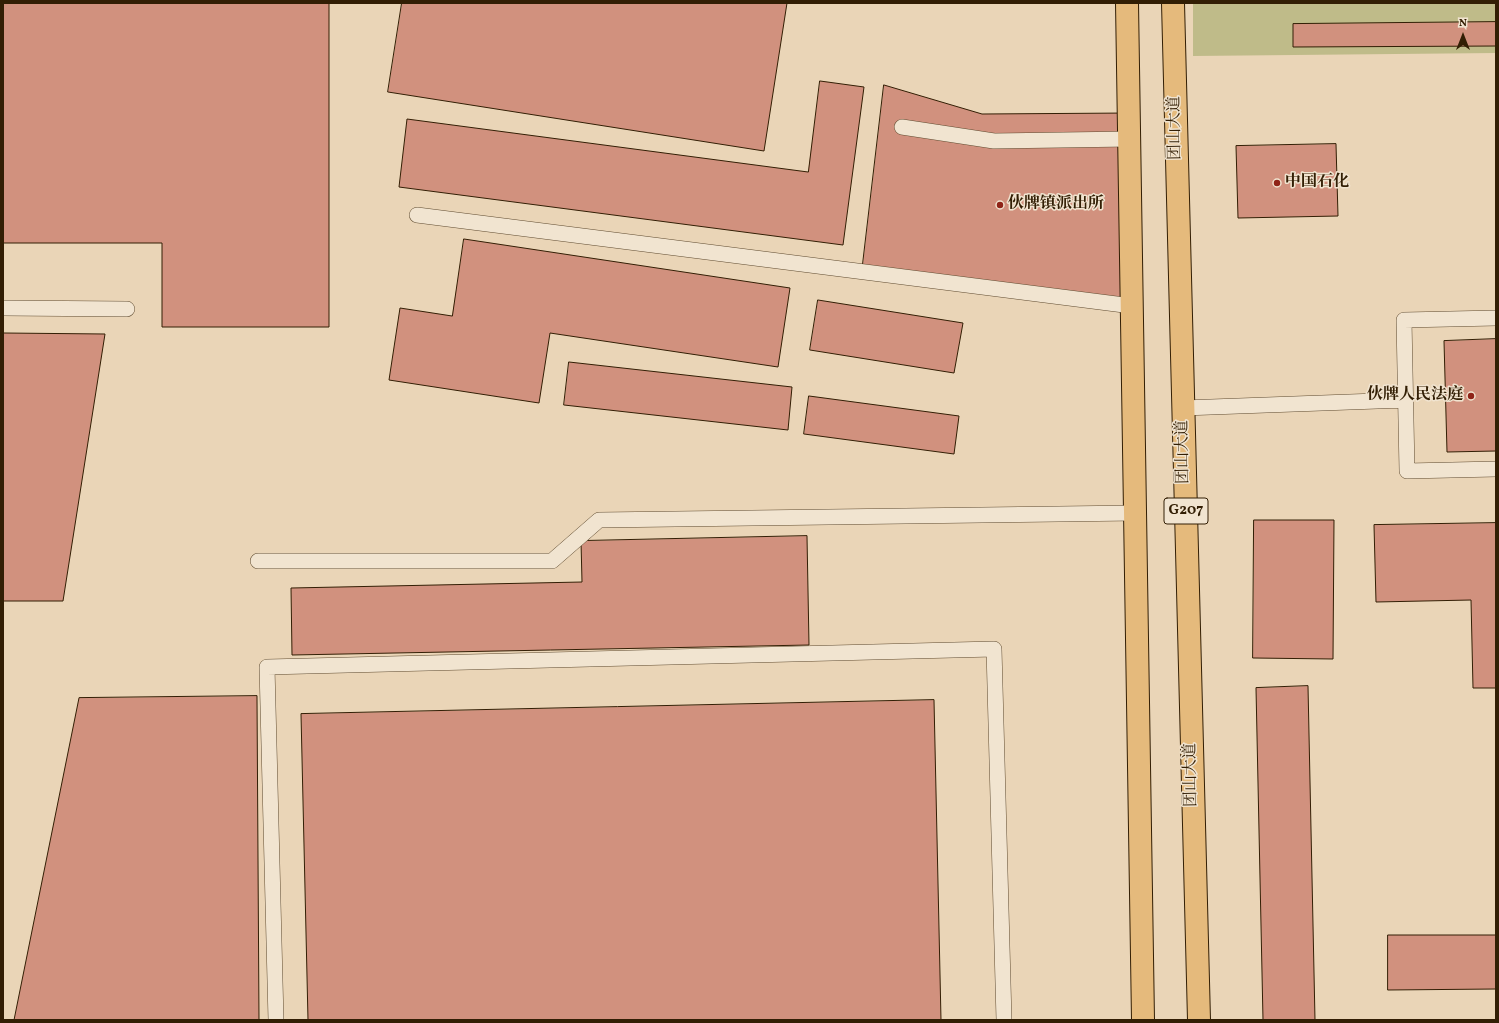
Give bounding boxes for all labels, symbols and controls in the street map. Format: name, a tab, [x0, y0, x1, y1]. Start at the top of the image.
north arrow	[1443, 16, 1483, 56]
text: N	[1459, 16, 1467, 31]
street label: 团山大道	[1166, 96, 1186, 160]
place label: 中国石化	[1285, 173, 1349, 193]
marker: 中国石化	[1272, 178, 1282, 188]
place label: 伙牌镇派出所	[1008, 195, 1104, 215]
marker: 伙牌镇派出所	[995, 200, 1005, 210]
place label: 伙牌人民法庭	[1367, 386, 1463, 406]
marker: 伙牌人民法庭	[1466, 391, 1476, 401]
street label: 团山大道	[1174, 420, 1194, 484]
road number: G207	[1164, 498, 1208, 524]
street label: 团山大道	[1182, 743, 1202, 807]

